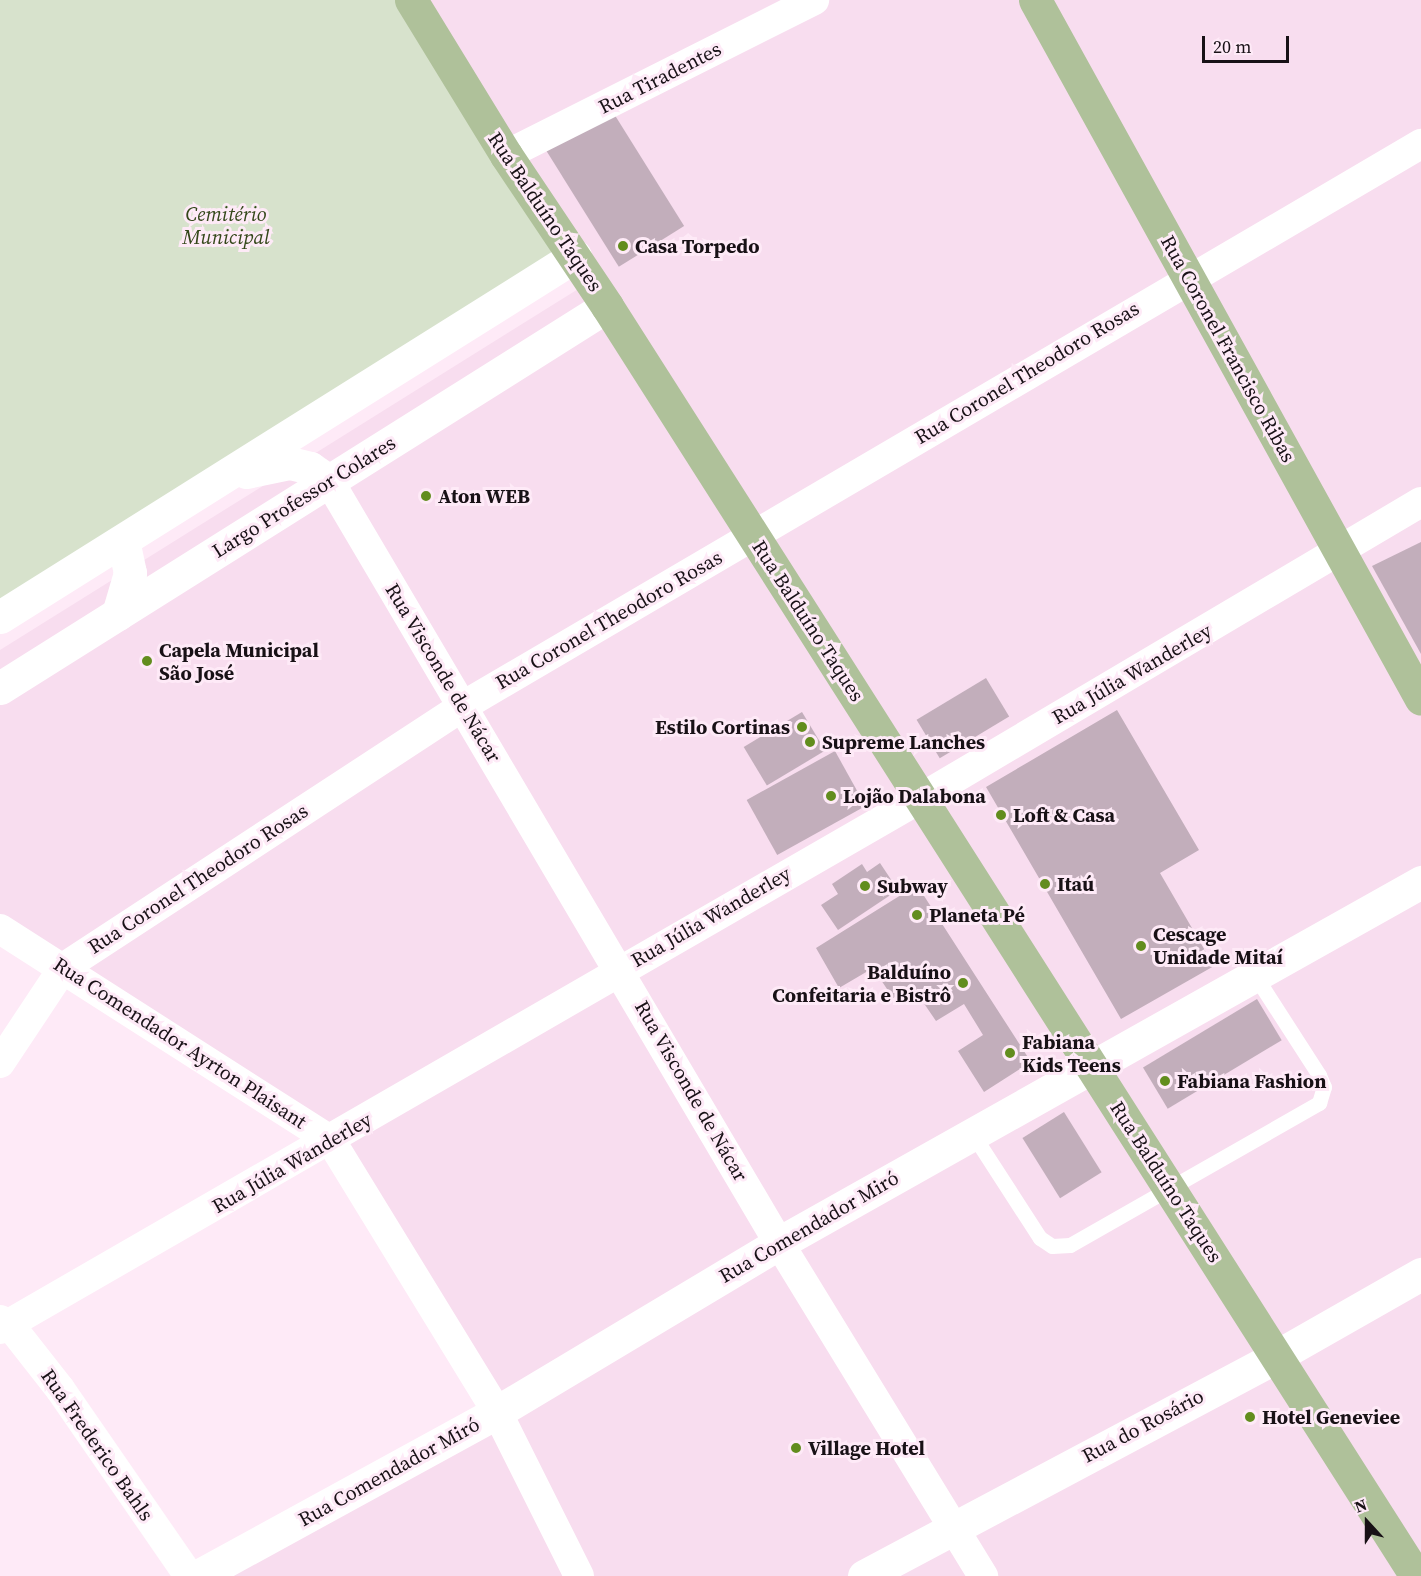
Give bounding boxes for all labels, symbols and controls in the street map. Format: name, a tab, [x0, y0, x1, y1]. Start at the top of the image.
scale bar	[1205, 24, 1292, 62]
text: 20 m	[1213, 34, 1251, 59]
street label: Rua Tiradentes	[595, 37, 725, 119]
street label: Rua Balduíno Taques	[483, 128, 607, 296]
park label: Cemitério Municipal	[182, 203, 270, 250]
street label: Rua Coronel Francisco Ribas	[1156, 231, 1300, 467]
place label: Casa Torpedo	[635, 234, 760, 258]
marker: Casa Torpedo	[616, 239, 630, 253]
street label: Rua Coronel Theodoro Rosas	[910, 296, 1144, 450]
street label: Largo Professor Colares	[208, 431, 400, 563]
place label: Aton WEB	[438, 484, 530, 508]
marker: Aton WEB	[419, 489, 433, 503]
street label: Rua Balduíno Taques	[747, 536, 869, 706]
street label: Rua Coronel Theodoro Rosas	[491, 545, 727, 695]
street label: Rua Visconde de Nácar	[380, 579, 506, 767]
street label: Rua Júlia Wanderley	[1048, 618, 1216, 730]
place label: Capela Municipal São José	[159, 638, 319, 685]
marker: Capela Municipal São José	[140, 654, 154, 668]
place label: Estilo Cortinas	[655, 715, 790, 739]
marker: Estilo Cortinas	[795, 720, 809, 734]
place label: Supreme Lanches	[822, 730, 985, 754]
marker: Supreme Lanches	[803, 735, 817, 749]
place label: Lojão Dalabona	[843, 784, 986, 808]
marker: Lojão Dalabona	[824, 789, 838, 803]
street label: Rua Coronel Theodoro Rosas	[83, 799, 313, 959]
place label: Loft & Casa	[1013, 803, 1115, 827]
marker: Loft & Casa	[994, 808, 1008, 822]
street label: Rua Júlia Wanderley	[627, 861, 795, 973]
place label: Itaú	[1057, 872, 1094, 896]
place label: Subway	[877, 874, 948, 898]
marker: Itaú	[1038, 877, 1052, 891]
marker: Subway	[858, 879, 872, 893]
place label: Planeta Pé	[929, 903, 1025, 927]
marker: Planeta Pé	[910, 908, 924, 922]
place label: Cescage Unidade Mitaí	[1153, 922, 1283, 969]
marker: Cescage Unidade Mitaí	[1134, 939, 1148, 953]
street label: Rua Comendador Ayrton Plaisant	[49, 952, 311, 1134]
place label: Balduíno Confeitaria e Bistrô	[772, 960, 951, 1007]
marker: Balduíno Confeitaria e Bistrô	[956, 976, 970, 990]
street label: Rua Visconde de Nácar	[629, 996, 753, 1186]
place label: Fabiana Kids Teens	[1022, 1030, 1121, 1077]
marker: Fabiana Kids Teens	[1003, 1046, 1017, 1060]
place label: Fabiana Fashion	[1177, 1069, 1326, 1093]
marker: Fabiana Fashion	[1158, 1074, 1172, 1088]
street label: Rua Balduíno Taques	[1105, 1097, 1227, 1267]
street label: Rua Júlia Wanderley	[208, 1107, 376, 1219]
street label: Rua Comendador Miró	[715, 1166, 903, 1288]
street label: Rua Frederico Bahls	[36, 1365, 158, 1525]
street label: Rua do Rosário	[1078, 1384, 1208, 1468]
place label: Hotel Geneviee	[1262, 1405, 1400, 1429]
marker: Hotel Geneviee	[1243, 1410, 1257, 1424]
street label: Rua Comendador Miró	[294, 1412, 484, 1532]
place label: Village Hotel	[808, 1436, 925, 1460]
marker: Village Hotel	[789, 1441, 803, 1455]
north arrow	[1337, 1492, 1397, 1552]
text: N	[1351, 1493, 1370, 1518]

